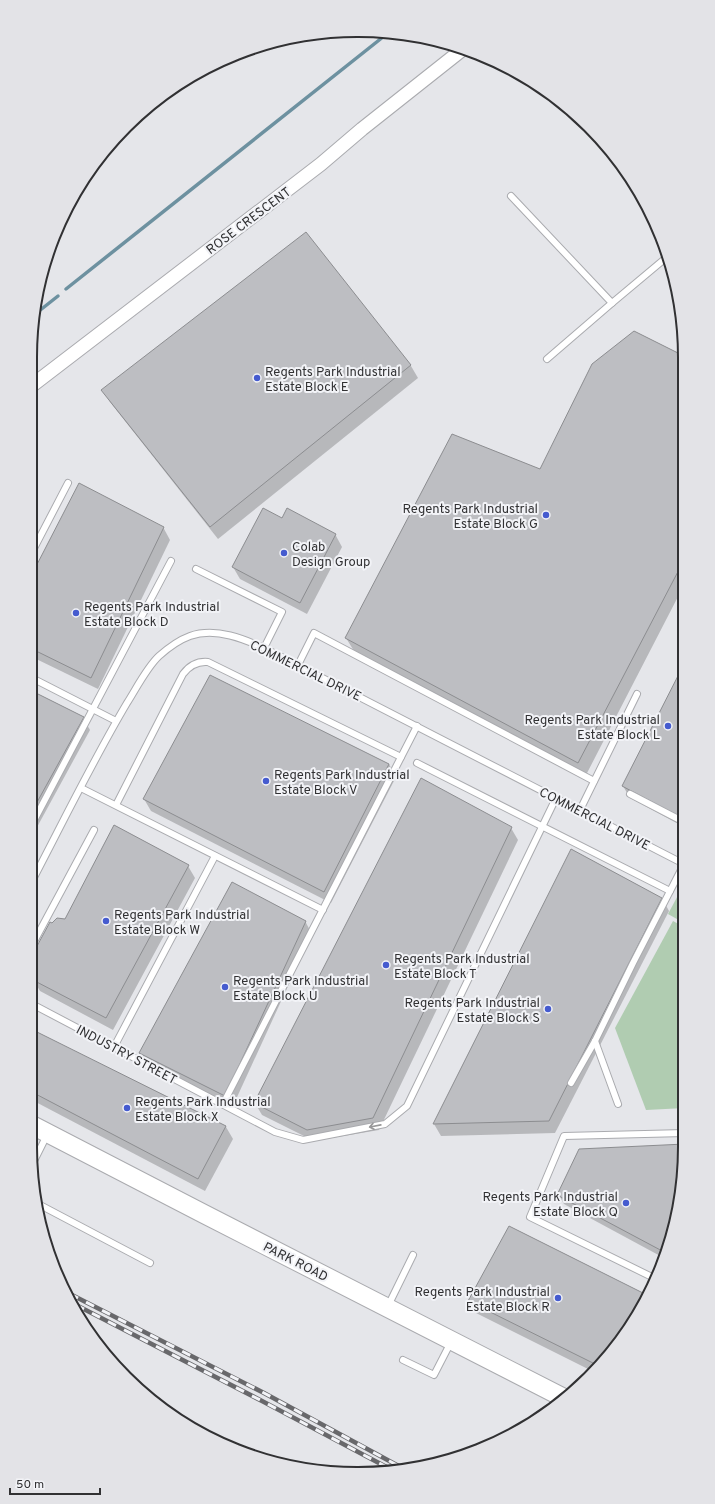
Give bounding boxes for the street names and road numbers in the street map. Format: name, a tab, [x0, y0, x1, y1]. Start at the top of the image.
street label: ROSE CRESCENT	[204, 185, 295, 259]
street label: COMMERCIAL DRIVE	[247, 638, 363, 706]
street label: COMMERCIAL DRIVE	[536, 785, 652, 855]
street label: INDUSTRY STREET	[73, 1022, 179, 1089]
street label: PARK ROAD	[260, 1240, 330, 1286]

